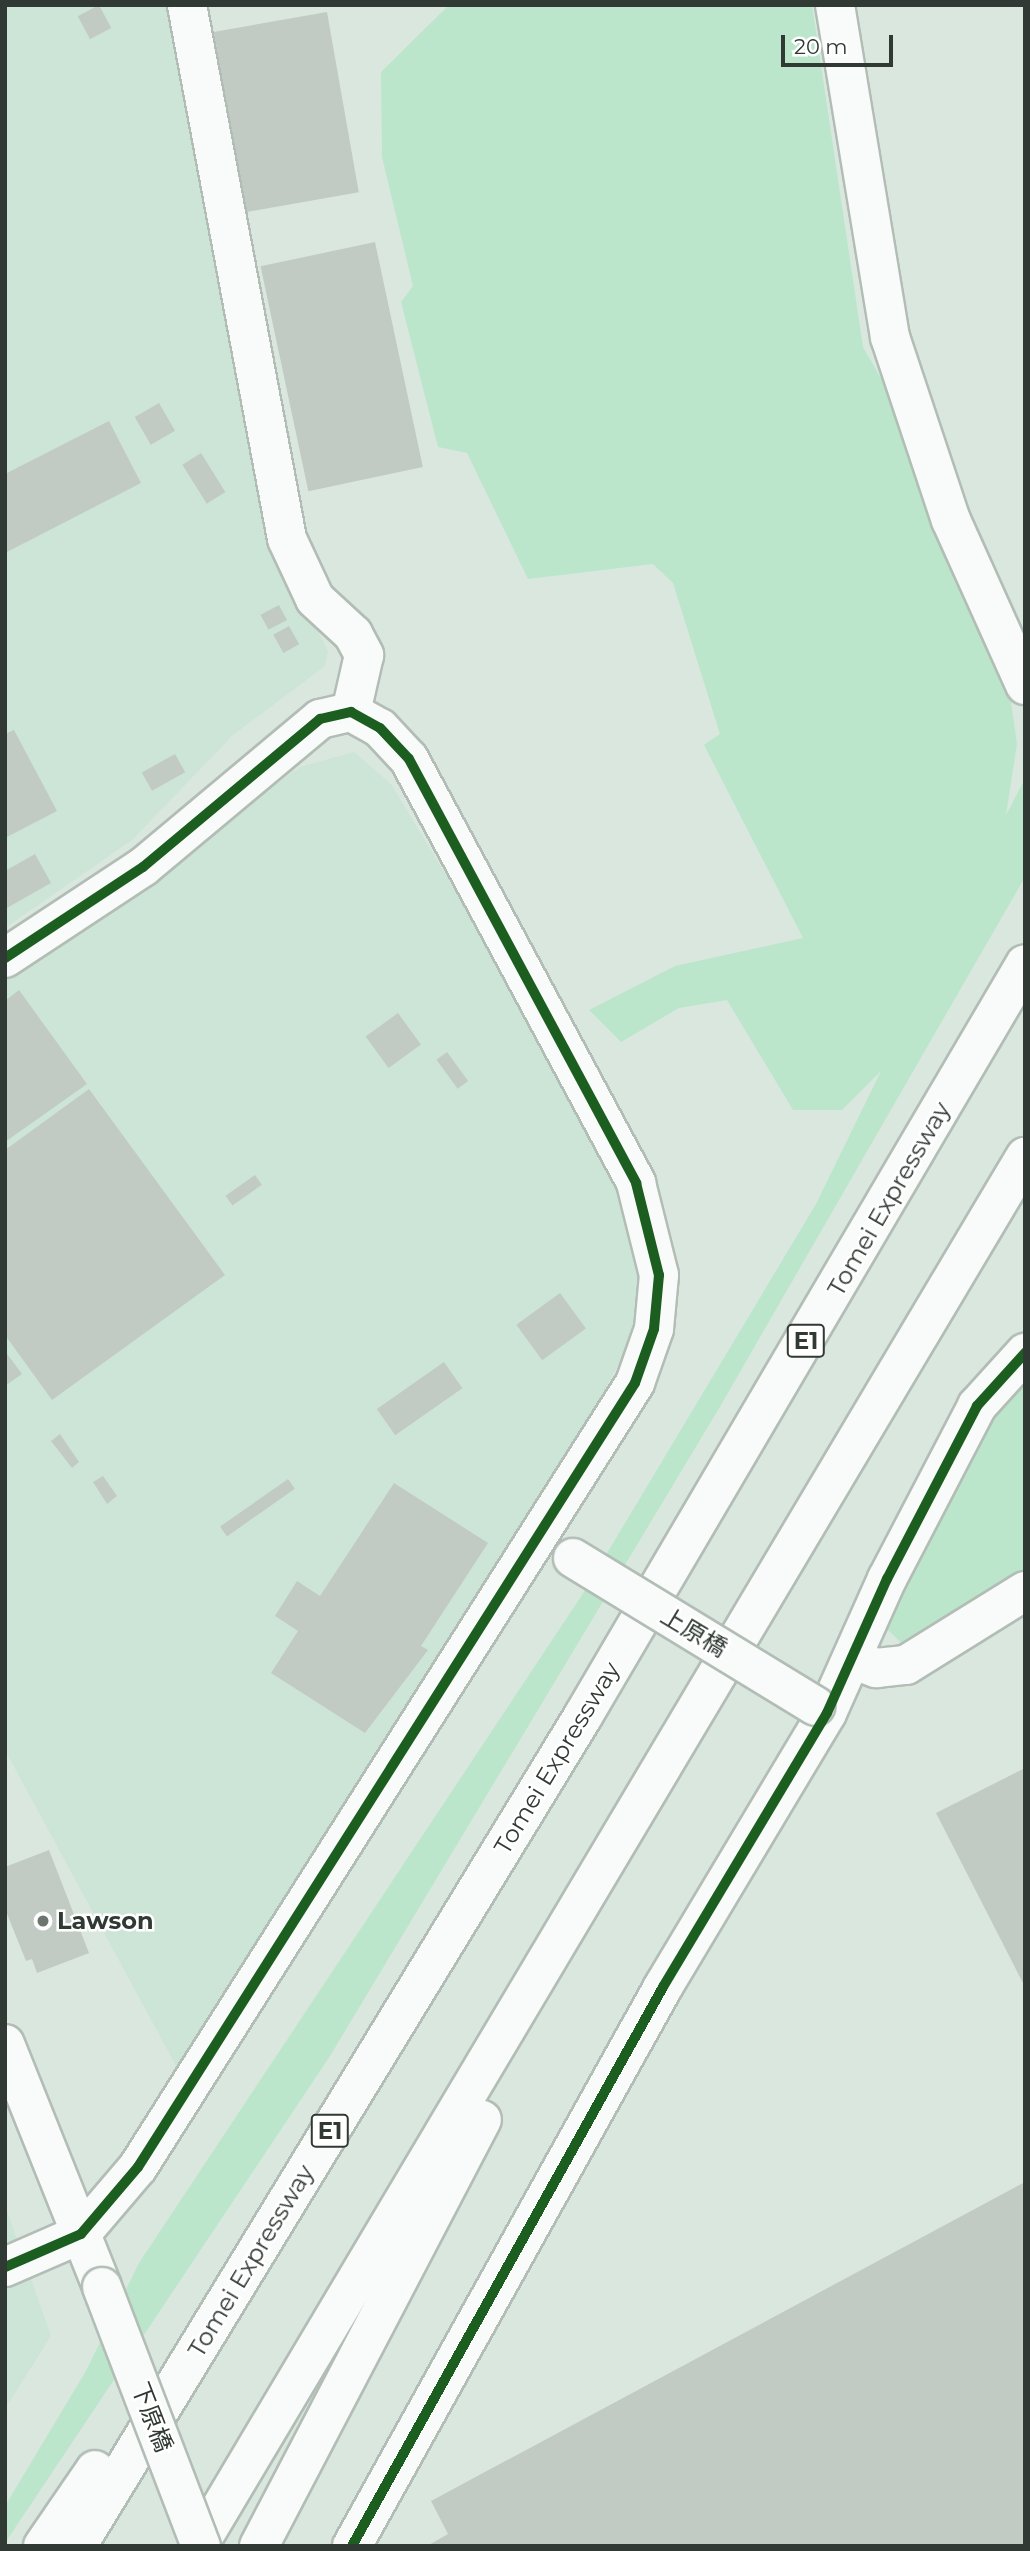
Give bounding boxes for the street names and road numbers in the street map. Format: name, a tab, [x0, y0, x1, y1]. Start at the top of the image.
street label: Tomei Expressway	[822, 1097, 956, 1301]
road number: E1	[787, 1322, 825, 1360]
street label: 上原橋	[656, 1601, 732, 1663]
street label: Tomei Expressway	[488, 1657, 626, 1859]
road number: E1	[311, 2112, 349, 2150]
street label: Tomei Expressway	[182, 2160, 320, 2362]
street label: 下原橋	[126, 2378, 178, 2456]

